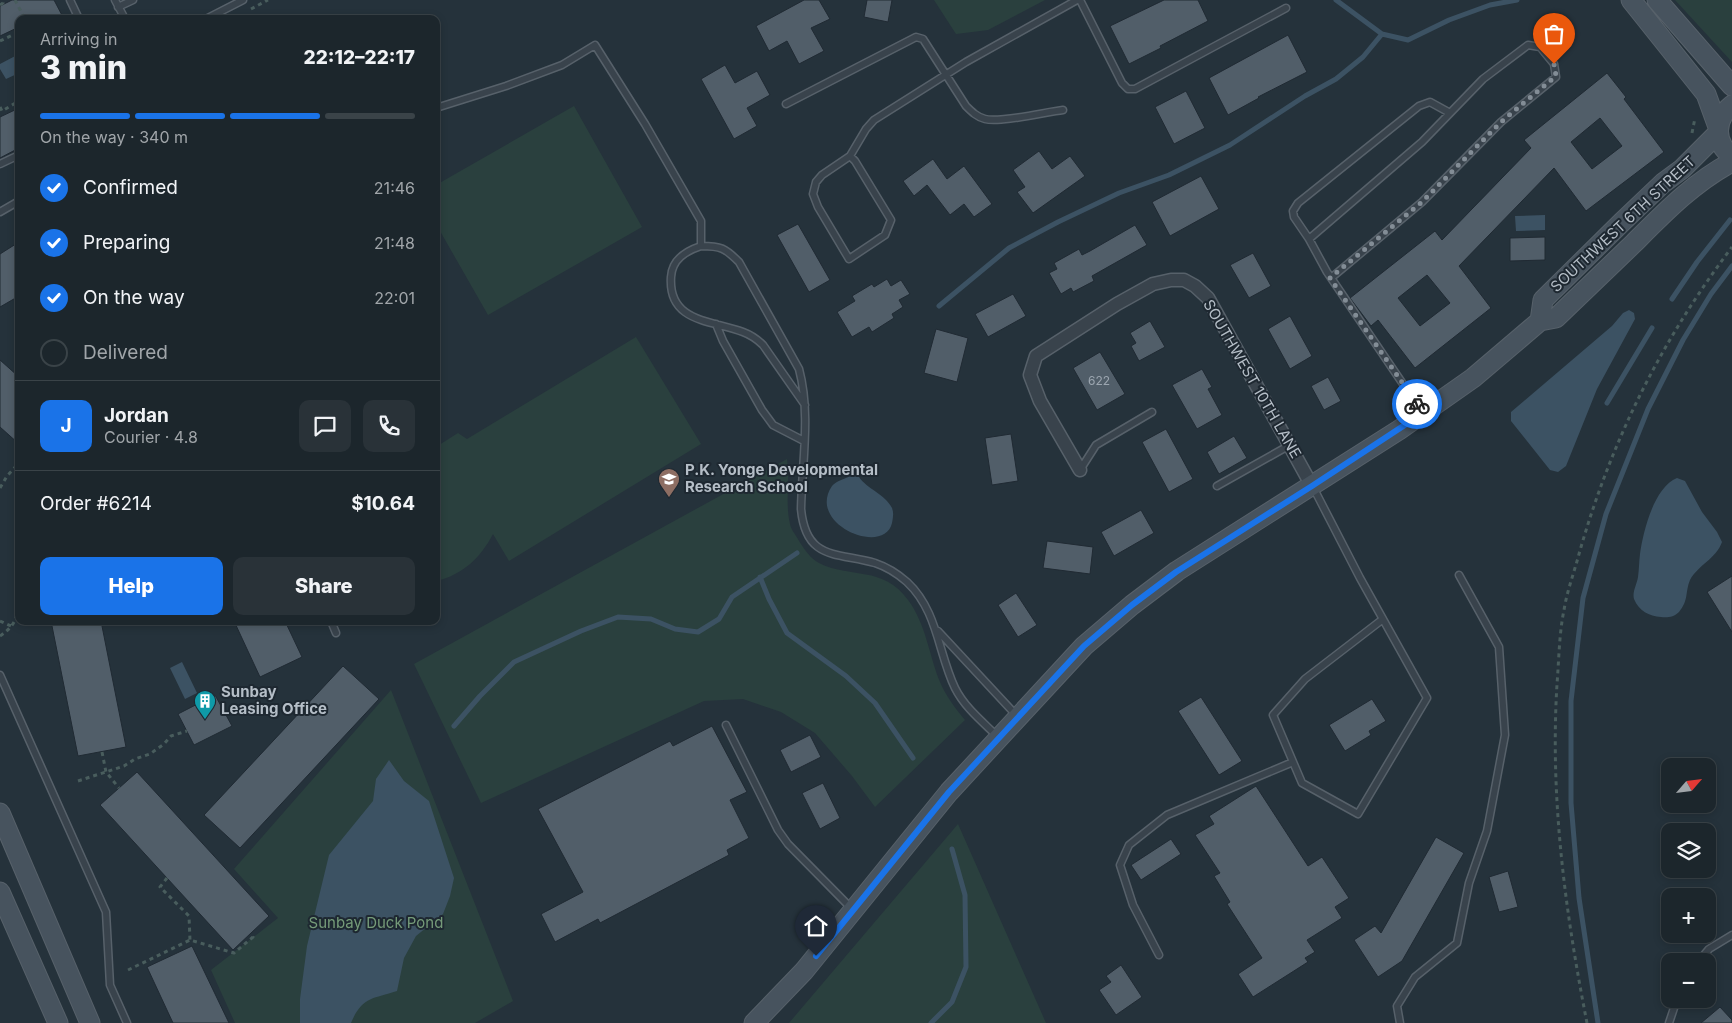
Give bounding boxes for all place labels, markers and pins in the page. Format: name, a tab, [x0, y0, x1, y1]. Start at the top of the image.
pin	[1533, 13, 1575, 64]
place label: P.K. Yonge Developmental Research School	[685, 460, 878, 496]
school or university icon: P.K. Yonge Developmental Research School	[657, 467, 681, 498]
place label: Sunbay Leasing Office	[221, 682, 327, 718]
building icon: Sunbay Leasing Office	[193, 689, 217, 720]
pin	[795, 905, 837, 956]

